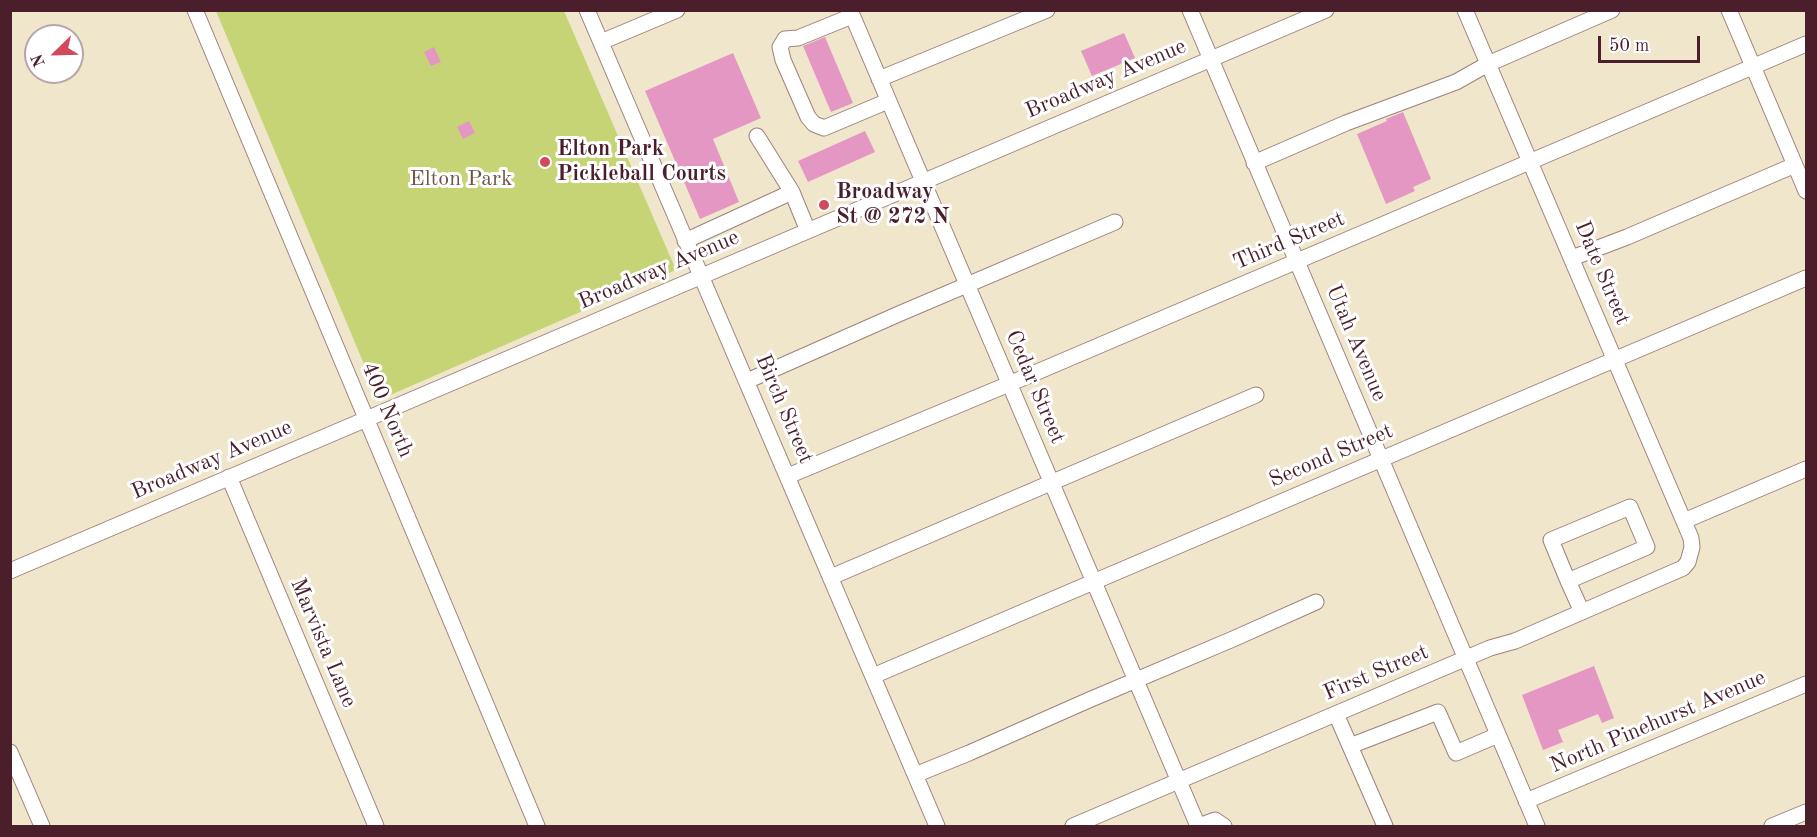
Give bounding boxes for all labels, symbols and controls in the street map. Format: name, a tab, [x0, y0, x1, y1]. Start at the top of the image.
north arrow	[24, 24, 84, 84]
scale bar	[1601, 24, 1703, 62]
street label: Broadway Avenue	[1022, 33, 1190, 125]
text: 50 m	[1609, 37, 1649, 55]
text: N	[30, 52, 49, 69]
place label: Elton Park Pickleball Courts	[557, 136, 726, 188]
marker: Elton Park Pickleball Courts	[538, 155, 552, 169]
park label: Elton Park	[409, 166, 513, 192]
place label: Broadway St @ 272 N	[836, 179, 949, 230]
marker: Broadway St @ 272 N	[817, 198, 831, 212]
street label: Third Street	[1229, 206, 1349, 276]
street label: Date Street	[1568, 217, 1636, 329]
street label: Broadway Avenue	[575, 224, 743, 316]
street label: Utah Avenue	[1320, 281, 1392, 405]
street label: Cedar Street	[999, 326, 1071, 448]
street label: Birch Street	[749, 350, 819, 468]
street label: 400 North	[355, 358, 419, 462]
street label: Broadway Avenue	[128, 414, 296, 506]
street label: Second Street	[1265, 418, 1397, 494]
street label: Marvista Lane	[284, 574, 362, 712]
street label: First Street	[1320, 639, 1432, 707]
street label: North Pinehurst Avenue	[1546, 665, 1770, 779]

